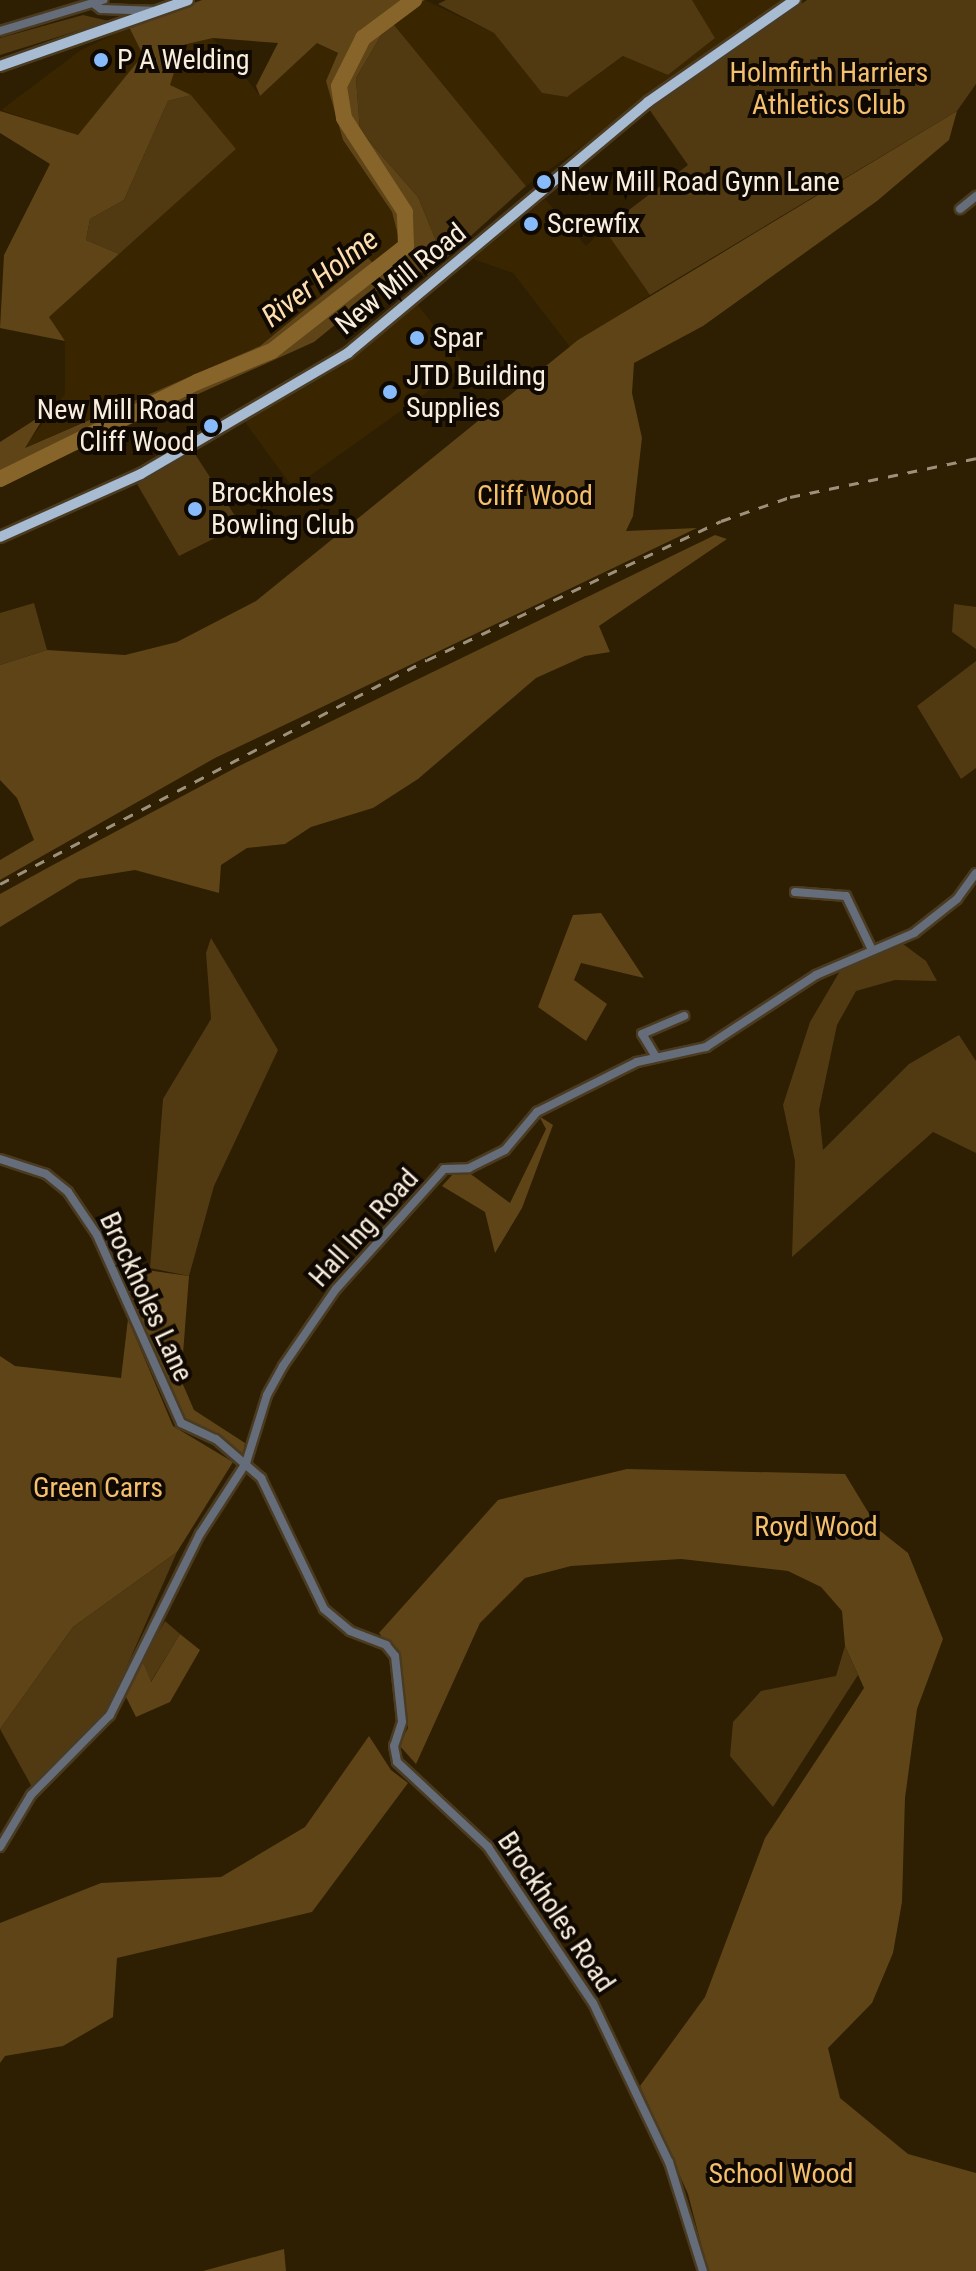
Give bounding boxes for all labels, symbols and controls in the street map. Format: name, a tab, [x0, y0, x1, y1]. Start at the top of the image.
place label: P A Welding	[117, 43, 250, 77]
marker: P A Welding	[92, 51, 110, 69]
park label: Holmfirth Harriers Athletics Club	[730, 56, 928, 122]
place label: New Mill Road Gynn Lane	[560, 165, 840, 199]
marker: New Mill Road Gynn Lane	[535, 173, 553, 191]
place label: Screwfix	[547, 207, 640, 241]
marker: Screwfix	[522, 215, 540, 233]
street label: New Mill Road	[329, 216, 473, 342]
water label: River Holme	[254, 221, 386, 335]
place label: Spar	[433, 321, 483, 355]
marker: Spar	[408, 329, 426, 347]
place label: JTD Building Supplies	[406, 359, 546, 425]
marker: JTD Building Supplies	[381, 383, 399, 401]
place label: New Mill Road Cliff Wood	[37, 393, 195, 459]
marker: New Mill Road Cliff Wood	[202, 417, 220, 435]
place label: Brockholes Bowling Club	[211, 476, 355, 542]
park label: Cliff Wood	[477, 479, 593, 513]
marker: Brockholes Bowling Club	[186, 500, 204, 518]
street label: Hall Ing Road	[302, 1162, 426, 1294]
street label: Brockholes Lane	[92, 1207, 200, 1387]
park label: Green Carrs	[33, 1471, 163, 1505]
park label: Royd Wood	[754, 1510, 878, 1544]
street label: Brockholes Road	[490, 1826, 622, 1998]
park label: School Wood	[709, 2157, 853, 2191]

